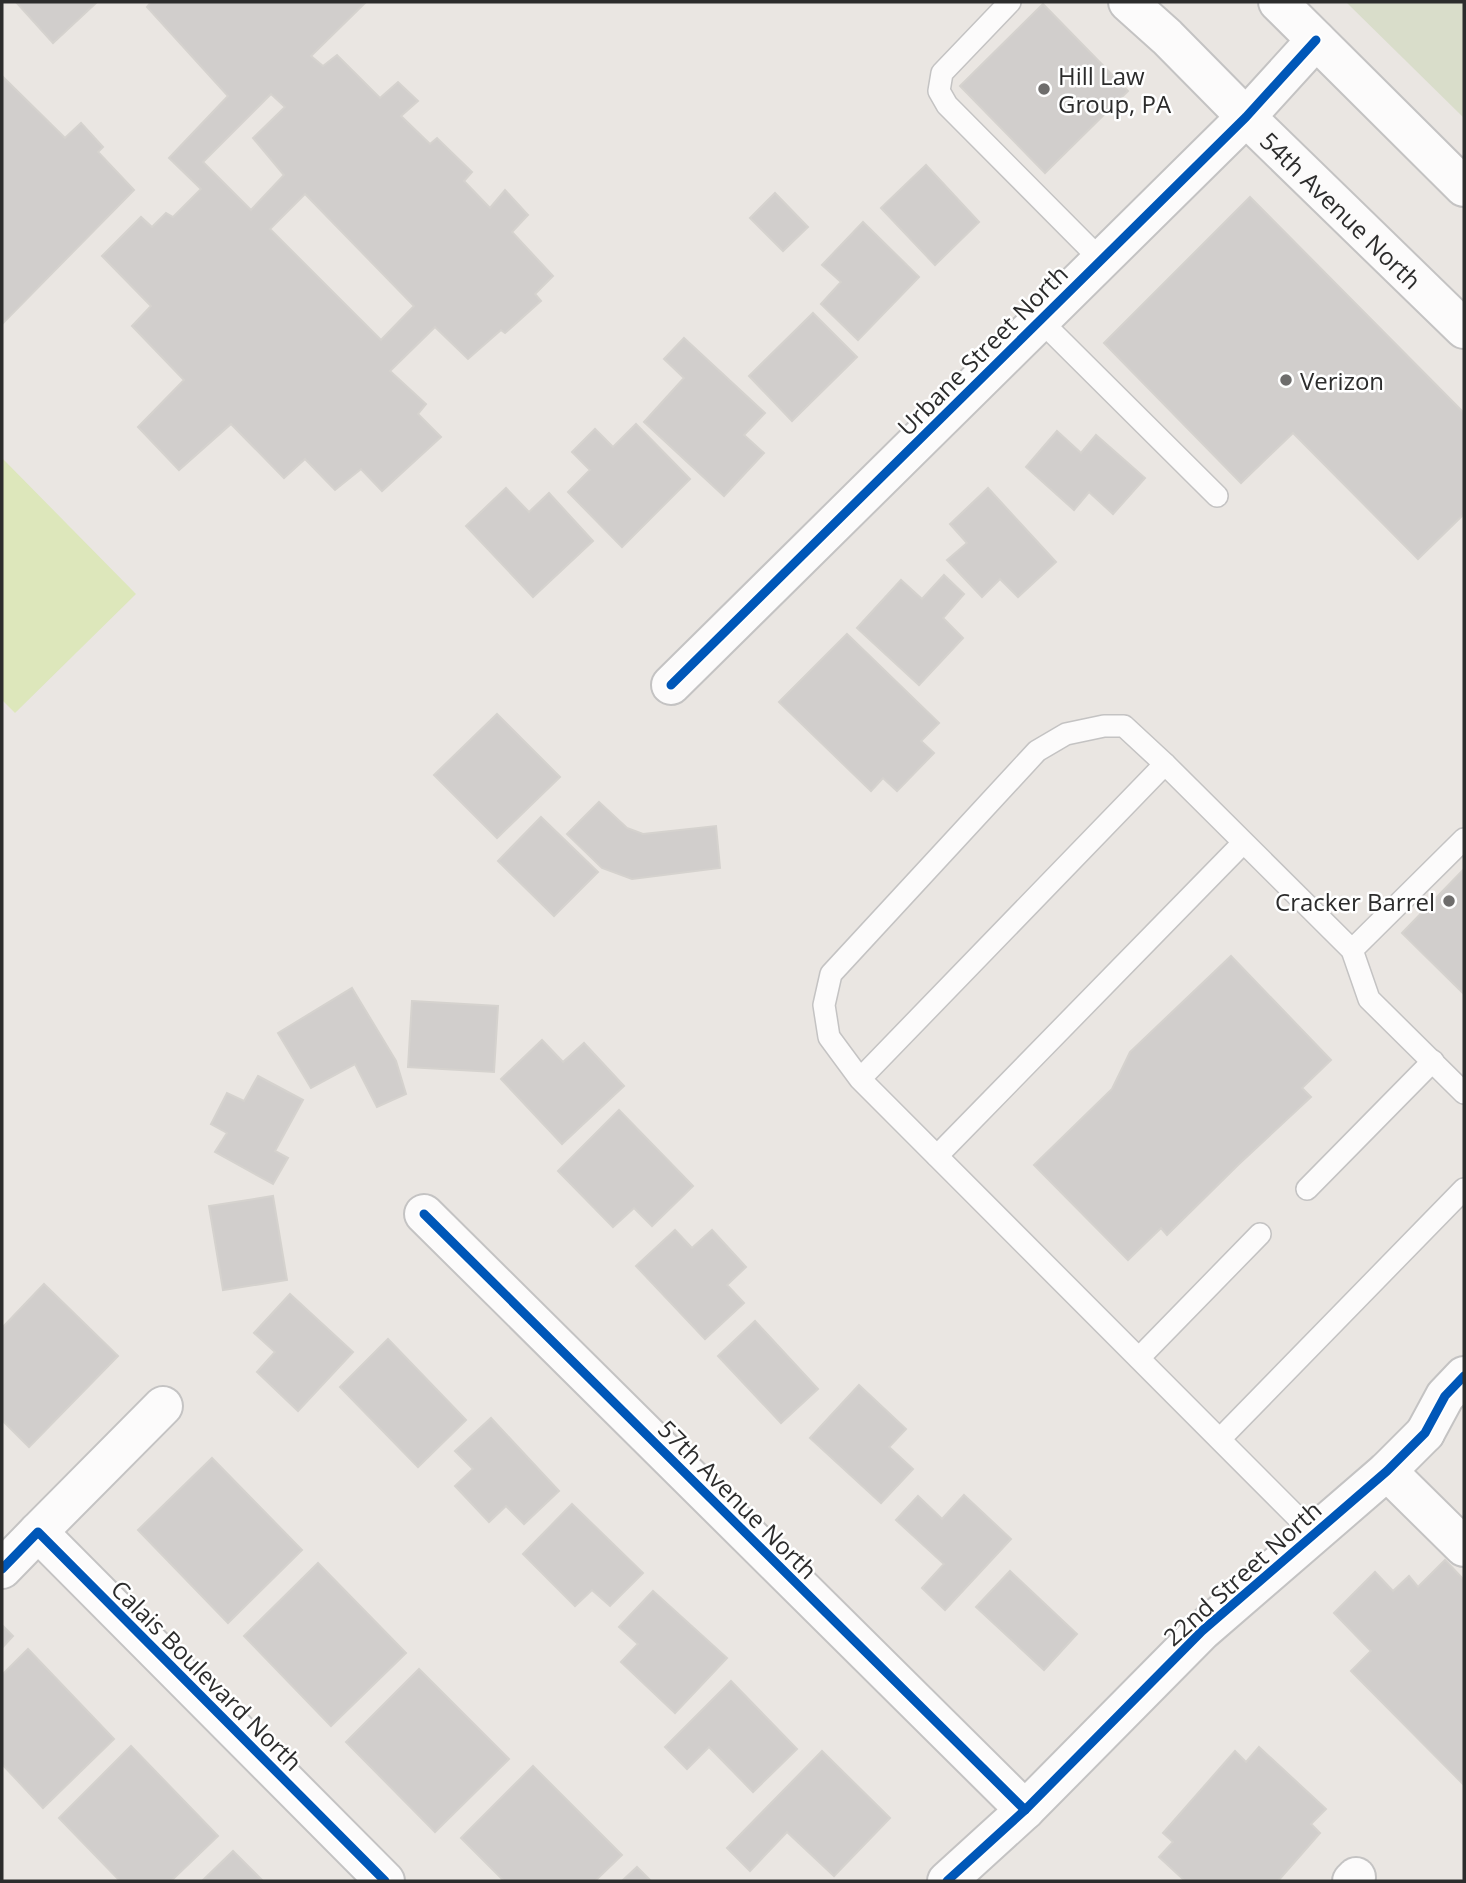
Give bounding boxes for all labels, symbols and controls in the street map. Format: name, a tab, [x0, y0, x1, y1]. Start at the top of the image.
place label: Hill Law Group, PA	[1058, 59, 1172, 120]
marker: Hill Law Group, PA	[1036, 81, 1052, 97]
street label: 54th Avenue North	[1254, 124, 1429, 296]
street label: Urbane Street North	[890, 258, 1074, 442]
place label: Verizon	[1300, 364, 1384, 397]
marker: Verizon	[1278, 372, 1294, 388]
place label: Cracker Barrel	[1275, 885, 1435, 918]
marker: Cracker Barrel	[1441, 893, 1457, 909]
street label: 57th Avenue North	[651, 1412, 825, 1586]
street label: 22nd Street North	[1156, 1493, 1328, 1653]
street label: Calais Boulevard North	[104, 1572, 310, 1778]

